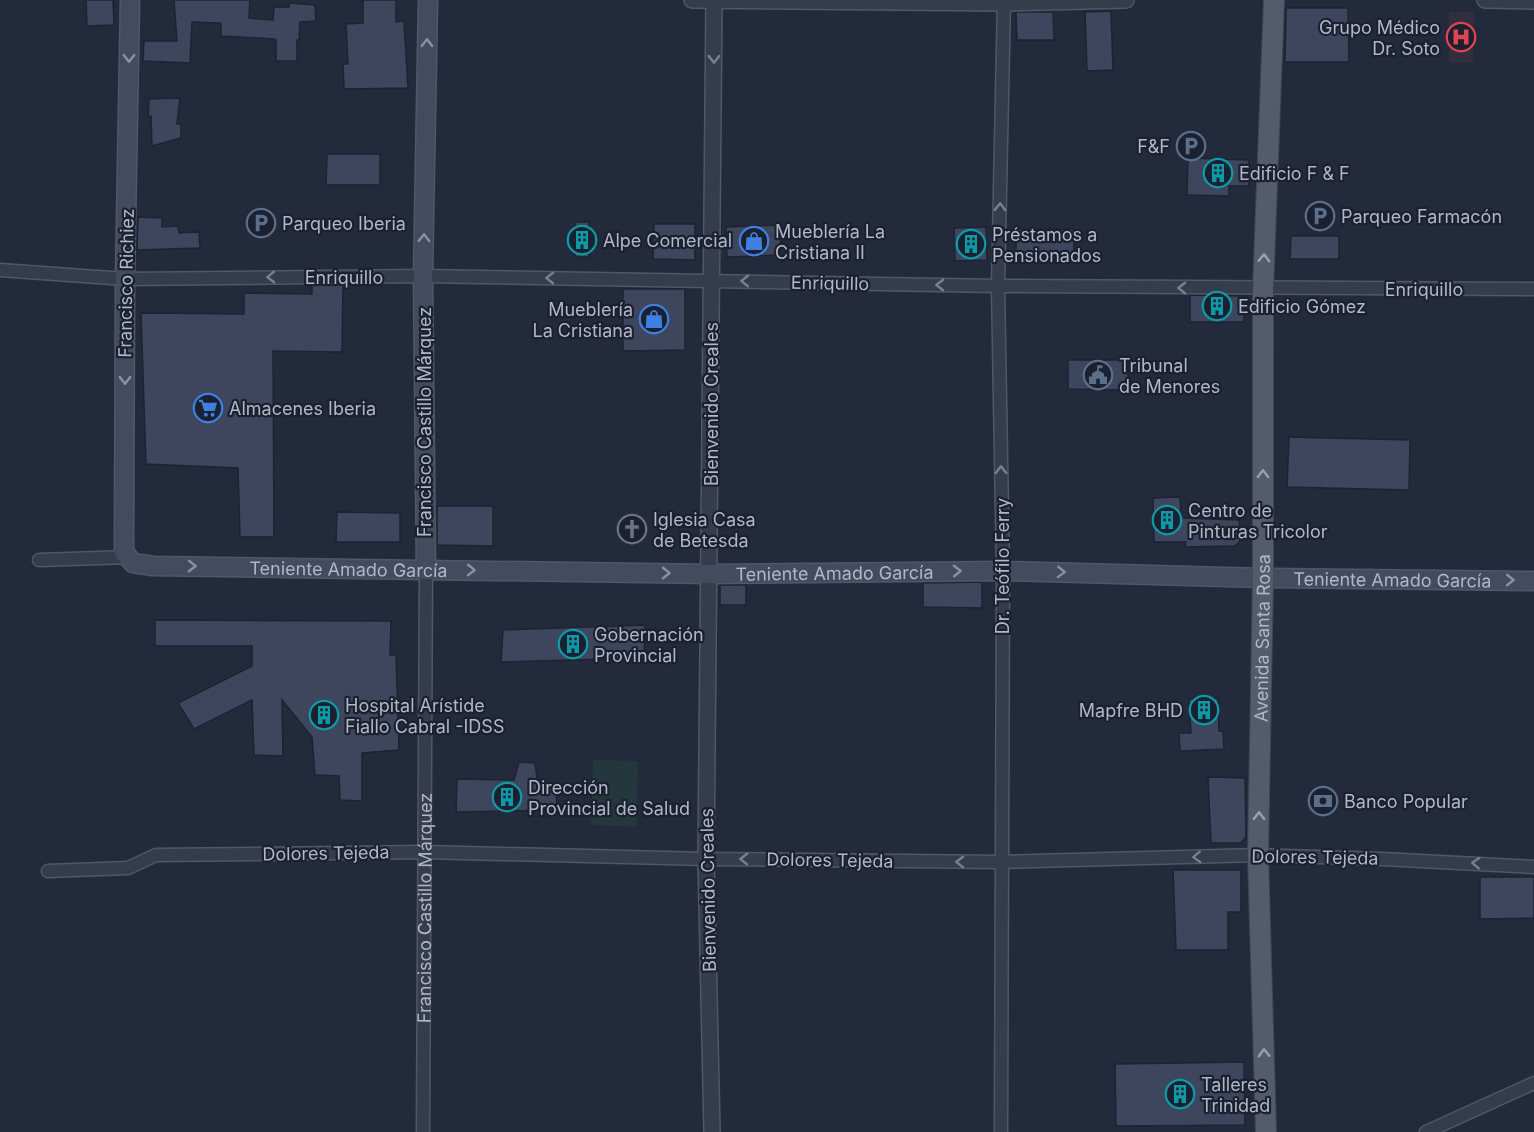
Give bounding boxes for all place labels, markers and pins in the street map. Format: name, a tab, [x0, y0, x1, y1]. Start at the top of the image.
place label: Grupo Médico Dr. Soto	[1319, 17, 1440, 59]
hospital icon: Grupo Médico Dr. Soto	[1445, 21, 1477, 53]
parking icon: F&F	[1175, 130, 1207, 162]
place label: F&F	[1137, 136, 1170, 157]
building icon: Edificio F & F	[1202, 157, 1234, 189]
place label: Edificio F & F	[1239, 163, 1350, 184]
parking icon: Parqueo Farmacón	[1304, 200, 1336, 232]
place label: Parqueo Farmacón	[1341, 206, 1502, 227]
parking icon: Parqueo Iberia	[245, 207, 277, 239]
place label: Parqueo Iberia	[282, 213, 406, 234]
place label: Mueblería La Cristiana II	[775, 221, 885, 263]
building icon: Alpe Comercial	[566, 224, 598, 256]
place label: Préstamos a Pensionados	[992, 224, 1101, 266]
shop icon: Mueblería La Cristiana II	[738, 225, 770, 257]
building icon: Préstamos a Pensionados	[955, 228, 987, 260]
place label: Alpe Comercial	[603, 230, 732, 251]
building icon: Edificio Gómez	[1201, 290, 1233, 322]
place label: Edificio Gómez	[1238, 296, 1366, 317]
place label: Mueblería La Cristiana	[532, 299, 633, 341]
shop icon: Mueblería La Cristiana	[638, 303, 670, 335]
place label: Tribunal de Menores	[1119, 355, 1220, 397]
public building icon: Tribunal de Menores	[1082, 359, 1114, 391]
supermarket icon: Almacenes Iberia	[192, 392, 224, 424]
place label: Almacenes Iberia	[229, 398, 376, 419]
place label: Centro de Pinturas Tricolor	[1188, 500, 1328, 542]
building icon: Centro de Pinturas Tricolor	[1151, 504, 1183, 536]
place label: Iglesia Casa de Betesda	[653, 509, 756, 551]
church icon: Iglesia Casa de Betesda	[616, 513, 648, 545]
place label: Gobernación Provincial	[594, 624, 704, 666]
building icon: Gobernación Provincial	[557, 628, 589, 660]
building icon: Mapfre BHD	[1188, 694, 1220, 726]
place label: Hospital Arístide Fiallo Cabral -IDSS	[345, 695, 504, 737]
building icon: Hospital Arístide Fiallo Cabral -IDSS	[308, 699, 340, 731]
place label: Mapfre BHD	[1079, 700, 1183, 721]
place label: Dirección Provincial de Salud	[528, 777, 690, 819]
building icon: Dirección Provincial de Salud	[491, 781, 523, 813]
bank icon: Banco Popular	[1307, 785, 1339, 817]
place label: Banco Popular	[1344, 791, 1468, 812]
place label: Talleres Trinidad	[1201, 1074, 1270, 1116]
building icon: Talleres Trinidad	[1164, 1078, 1196, 1110]

